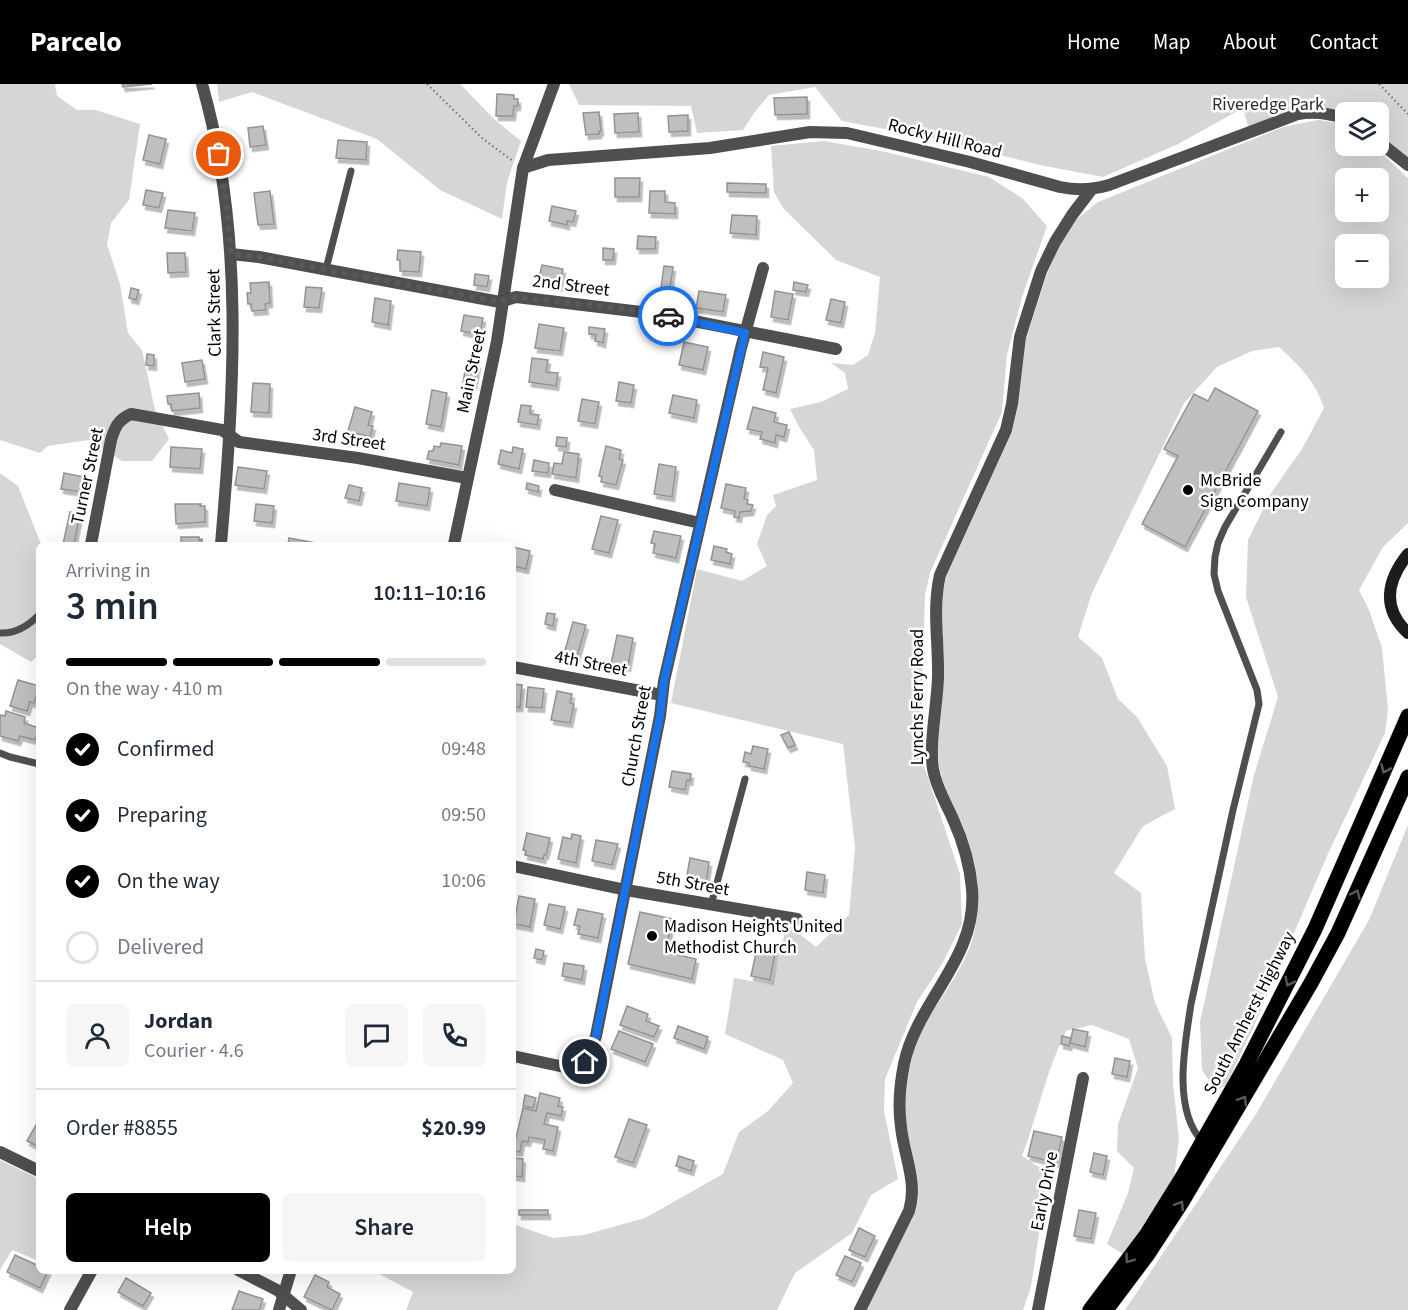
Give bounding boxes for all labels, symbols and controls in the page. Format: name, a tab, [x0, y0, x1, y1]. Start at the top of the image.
text: Parcelo	[30, 22, 122, 62]
text: Home	[1067, 27, 1120, 57]
text: Map	[1153, 27, 1191, 57]
text: About	[1224, 27, 1276, 57]
text: Contact	[1309, 27, 1378, 57]
park label: Riveredge Park	[1212, 92, 1324, 117]
map controls	[1335, 102, 1389, 288]
button: layers	[1335, 102, 1389, 156]
street label: Rocky Hill Road	[885, 112, 1004, 165]
pin	[193, 128, 244, 179]
icon: bag	[202, 137, 235, 170]
button: +	[1335, 168, 1389, 222]
button: −	[1335, 234, 1389, 288]
street label: 2nd Street	[531, 268, 611, 303]
street label: Clark Street	[201, 269, 228, 357]
courier	[638, 286, 698, 346]
icon: car	[652, 300, 685, 333]
street label: Main Street	[450, 327, 493, 415]
street label: 3rd Street	[311, 422, 387, 457]
street label: Turner Street	[65, 425, 110, 527]
place label: McBride Sign Company	[1200, 468, 1309, 514]
marker: McBride Sign Company	[1181, 483, 1195, 497]
text: Arriving in	[66, 557, 151, 585]
text: 10:11–10:16	[373, 577, 486, 609]
text: 3 min	[66, 579, 159, 635]
street label: Lynchs Ferry Road	[905, 629, 930, 765]
street label: 4th Street	[552, 644, 629, 683]
text: On the way · 410 m	[66, 675, 223, 703]
street label: Church Street	[615, 683, 658, 789]
icon: check	[66, 733, 99, 766]
text: Confirmed	[117, 733, 214, 765]
text: 09:48	[441, 735, 486, 763]
one-way arrow	[1380, 763, 1392, 774]
icon: check	[66, 799, 99, 832]
text: Preparing	[117, 799, 207, 831]
text: 09:50	[441, 801, 486, 829]
icon: check	[66, 865, 99, 898]
text: On the way	[117, 865, 220, 897]
street label: 5th Street	[655, 865, 731, 902]
text: 10:06	[441, 867, 486, 895]
one-way arrow	[1348, 889, 1360, 900]
place label: Madison Heights United Methodist Church	[664, 914, 843, 960]
street label: South Amherst Highway	[1197, 927, 1302, 1099]
marker: Madison Heights United Methodist Church	[645, 929, 659, 943]
text: Delivered	[117, 931, 204, 963]
one-way arrow	[1285, 975, 1296, 986]
button: person	[66, 1004, 129, 1067]
button: chat	[345, 1004, 408, 1067]
button: phone	[423, 1004, 486, 1067]
text: Jordan	[144, 1005, 213, 1037]
pin	[559, 1036, 610, 1087]
text: Courier · 4.6	[144, 1037, 244, 1065]
icon: home	[568, 1045, 601, 1078]
one-way arrow	[1236, 1096, 1248, 1106]
text: Order #8855	[66, 1112, 178, 1144]
text: $20.99	[421, 1112, 486, 1144]
street label: Early Drive	[1025, 1149, 1064, 1233]
button: Help	[66, 1193, 270, 1262]
button: Share	[282, 1193, 486, 1262]
one-way arrow	[1172, 1201, 1184, 1211]
one-way arrow	[1125, 1253, 1136, 1264]

